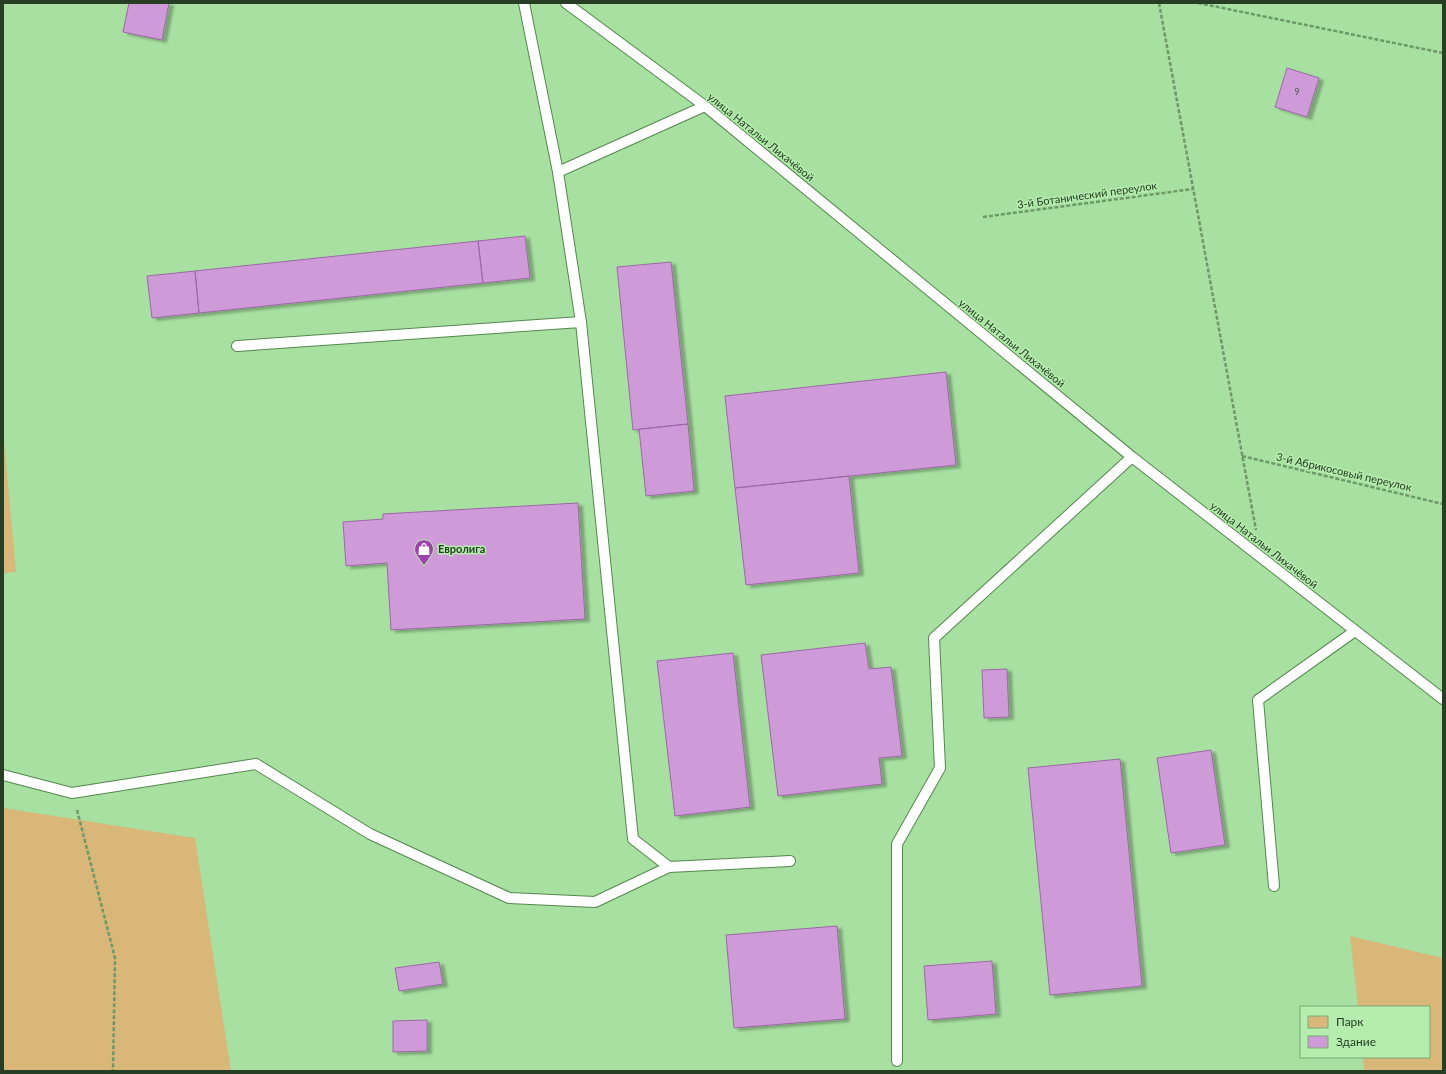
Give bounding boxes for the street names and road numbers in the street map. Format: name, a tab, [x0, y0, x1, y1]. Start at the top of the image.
street label: улица Натальи Лихачёвой	[706, 90, 817, 183]
street label: 3-й Ботанический переулок	[1016, 178, 1158, 211]
street label: улица Натальи Лихачёвой	[957, 296, 1068, 389]
street label: 3-й Абрикосовый переулок	[1275, 450, 1413, 494]
street label: улица Натальи Лихачёвой	[1208, 499, 1321, 591]

